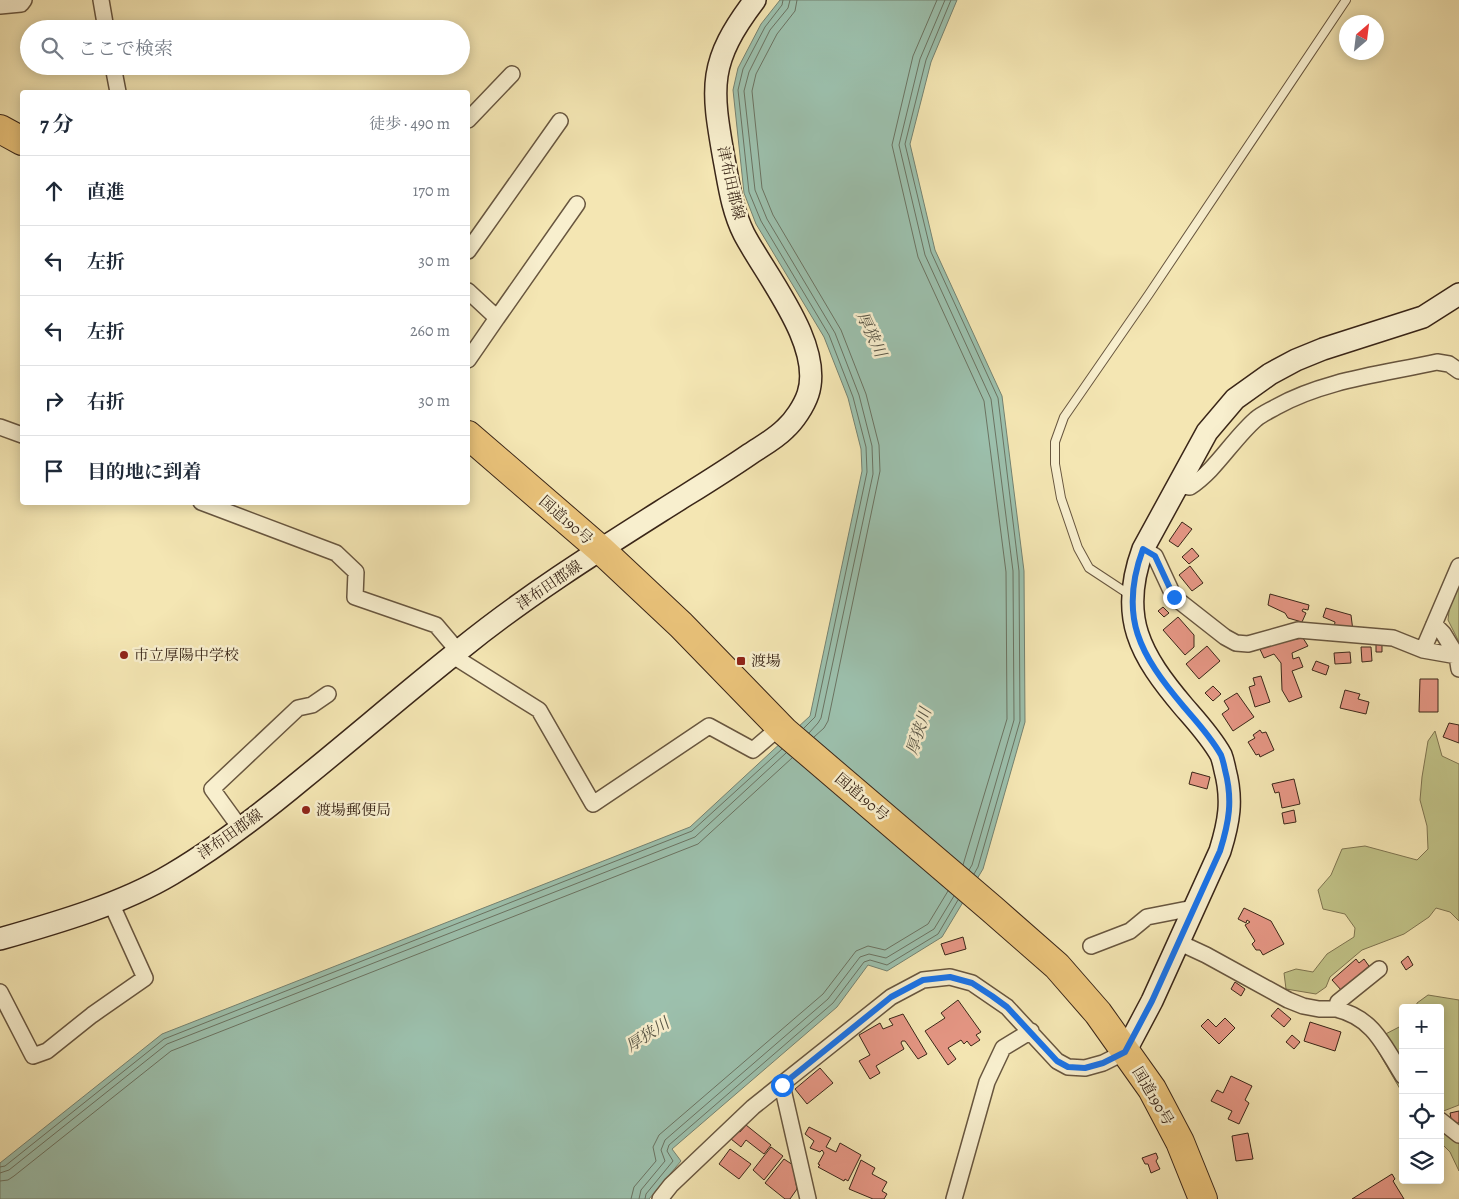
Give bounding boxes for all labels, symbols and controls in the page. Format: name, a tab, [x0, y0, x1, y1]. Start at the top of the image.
north arrow	[1339, 15, 1384, 60]
search box	[20, 20, 470, 75]
icon: search	[38, 34, 66, 62]
text: ここで検索	[78, 36, 173, 62]
text: 7 分	[40, 110, 74, 138]
text: 徒歩 · 490 m	[369, 113, 450, 135]
street label: 津布田郡線	[713, 144, 749, 222]
icon: ahead	[40, 177, 68, 205]
text: 直進	[87, 179, 125, 205]
text: 170 m	[413, 180, 450, 202]
icon: left	[40, 247, 68, 275]
text: 左折	[87, 249, 125, 275]
text: 30 m	[418, 250, 450, 272]
water label: 厚狭川	[851, 308, 892, 363]
icon: left	[40, 317, 68, 345]
text: 左折	[87, 319, 125, 345]
text: 260 m	[410, 320, 450, 342]
icon: right	[40, 387, 68, 415]
text: 右折	[87, 389, 125, 415]
text: 30 m	[418, 390, 450, 412]
icon: arrive	[40, 457, 68, 485]
text: 目的地に到着	[87, 459, 201, 485]
street label: 国道190号	[535, 491, 597, 549]
street label: 津布田郡線	[512, 556, 586, 614]
route end	[1163, 586, 1186, 609]
place label: 市立厚陽中学校	[134, 645, 239, 665]
marker: 市立厚陽中学校	[118, 649, 130, 661]
place label: 渡場	[751, 651, 781, 671]
marker: 渡場	[735, 655, 747, 667]
water label: 厚狭川	[901, 703, 937, 758]
street label: 国道190号	[831, 768, 893, 826]
place label: 渡場郵便局	[316, 800, 391, 820]
street label: 津布田郡線	[194, 804, 266, 864]
marker: 渡場郵便局	[300, 804, 312, 816]
map controls	[1399, 1004, 1444, 1184]
button: +	[1399, 1004, 1444, 1049]
water label: 厚狭川	[621, 1011, 675, 1057]
button: −	[1399, 1049, 1444, 1094]
street label: 国道190号	[1128, 1063, 1178, 1129]
route start	[771, 1074, 794, 1097]
button: locate	[1399, 1094, 1444, 1139]
button: layers	[1399, 1139, 1444, 1184]

